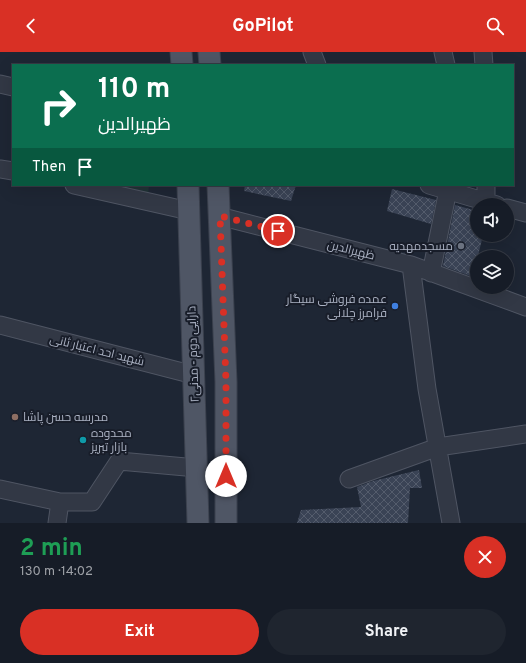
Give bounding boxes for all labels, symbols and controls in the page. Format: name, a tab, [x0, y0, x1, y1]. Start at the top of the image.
icon: back	[20, 15, 42, 37]
text: GoPilot	[232, 15, 294, 38]
icon: search	[484, 15, 506, 37]
text: 110 m	[98, 72, 170, 108]
icon: right	[32, 80, 84, 132]
text: ظهیرالدین	[98, 114, 171, 137]
icon: arrive	[74, 156, 96, 178]
text: Then	[32, 158, 66, 177]
map controls	[470, 198, 514, 294]
button: sound	[470, 198, 514, 242]
pin	[261, 214, 295, 248]
icon: arrive	[267, 220, 289, 242]
street label: ظهیرالدین	[325, 237, 376, 265]
place label: مسجدمهدیه	[389, 239, 453, 255]
marker: مسجدمهدیه	[456, 241, 466, 251]
button: layers	[470, 250, 514, 294]
place label: عمده فروشی سیگار فرامرز چلانی	[285, 292, 387, 322]
marker: عمده فروشی سیگار فرامرز چلانی	[390, 301, 400, 311]
street label: دارایی دوم - مدنی۲	[184, 305, 204, 403]
street label: شهید احد اعتبار ثانی	[48, 331, 146, 371]
place label: مدرسه حسن پاشا	[23, 410, 108, 426]
marker: مدرسه حسن پاشا	[10, 412, 20, 422]
place label: محدوده بازار تبریز	[90, 426, 132, 456]
marker: محدوده بازار تبریز	[78, 435, 88, 445]
position arrow	[205, 455, 247, 497]
text: 2 min	[20, 534, 83, 564]
button: close	[464, 536, 506, 578]
text: 130 m · 14:02	[20, 564, 93, 580]
button: Exit	[20, 609, 259, 655]
button: Share	[267, 609, 506, 655]

